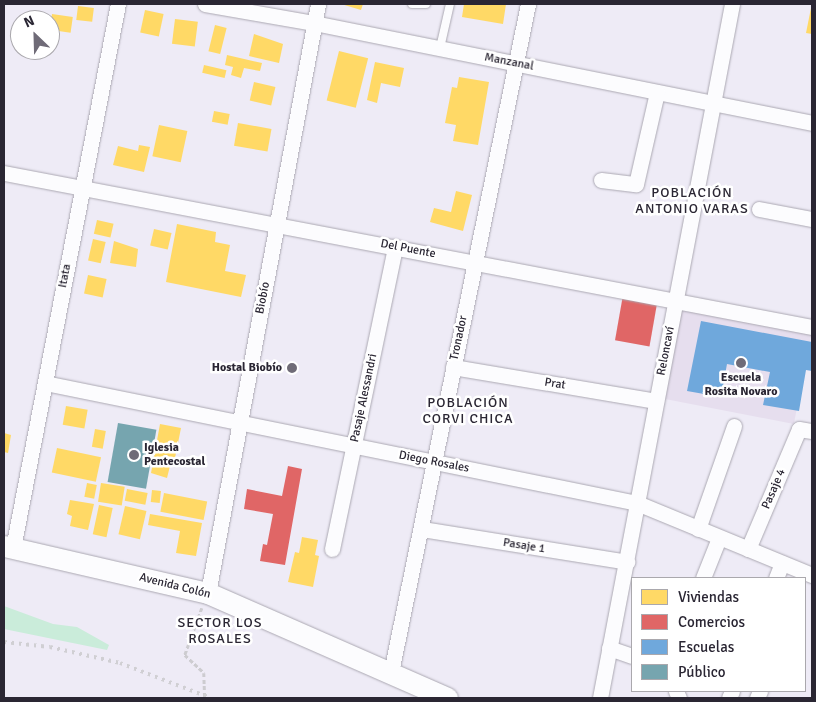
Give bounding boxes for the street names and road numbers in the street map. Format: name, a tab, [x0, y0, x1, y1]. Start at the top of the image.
street label: Manzanal	[483, 50, 535, 74]
street label: Del Puente	[379, 237, 437, 261]
street label: Itata	[56, 263, 74, 289]
street label: Biobío	[253, 281, 273, 315]
street label: Tronador	[447, 314, 471, 362]
street label: Reloncaví	[654, 325, 678, 377]
street label: Pasaje Alessandri	[348, 353, 380, 443]
street label: Prat	[543, 375, 567, 393]
street label: Diego Rosales	[398, 448, 470, 476]
street label: Pasaje 4	[759, 467, 789, 511]
street label: Pasaje 1	[502, 536, 546, 556]
street label: Avenida Colón	[138, 570, 212, 602]

